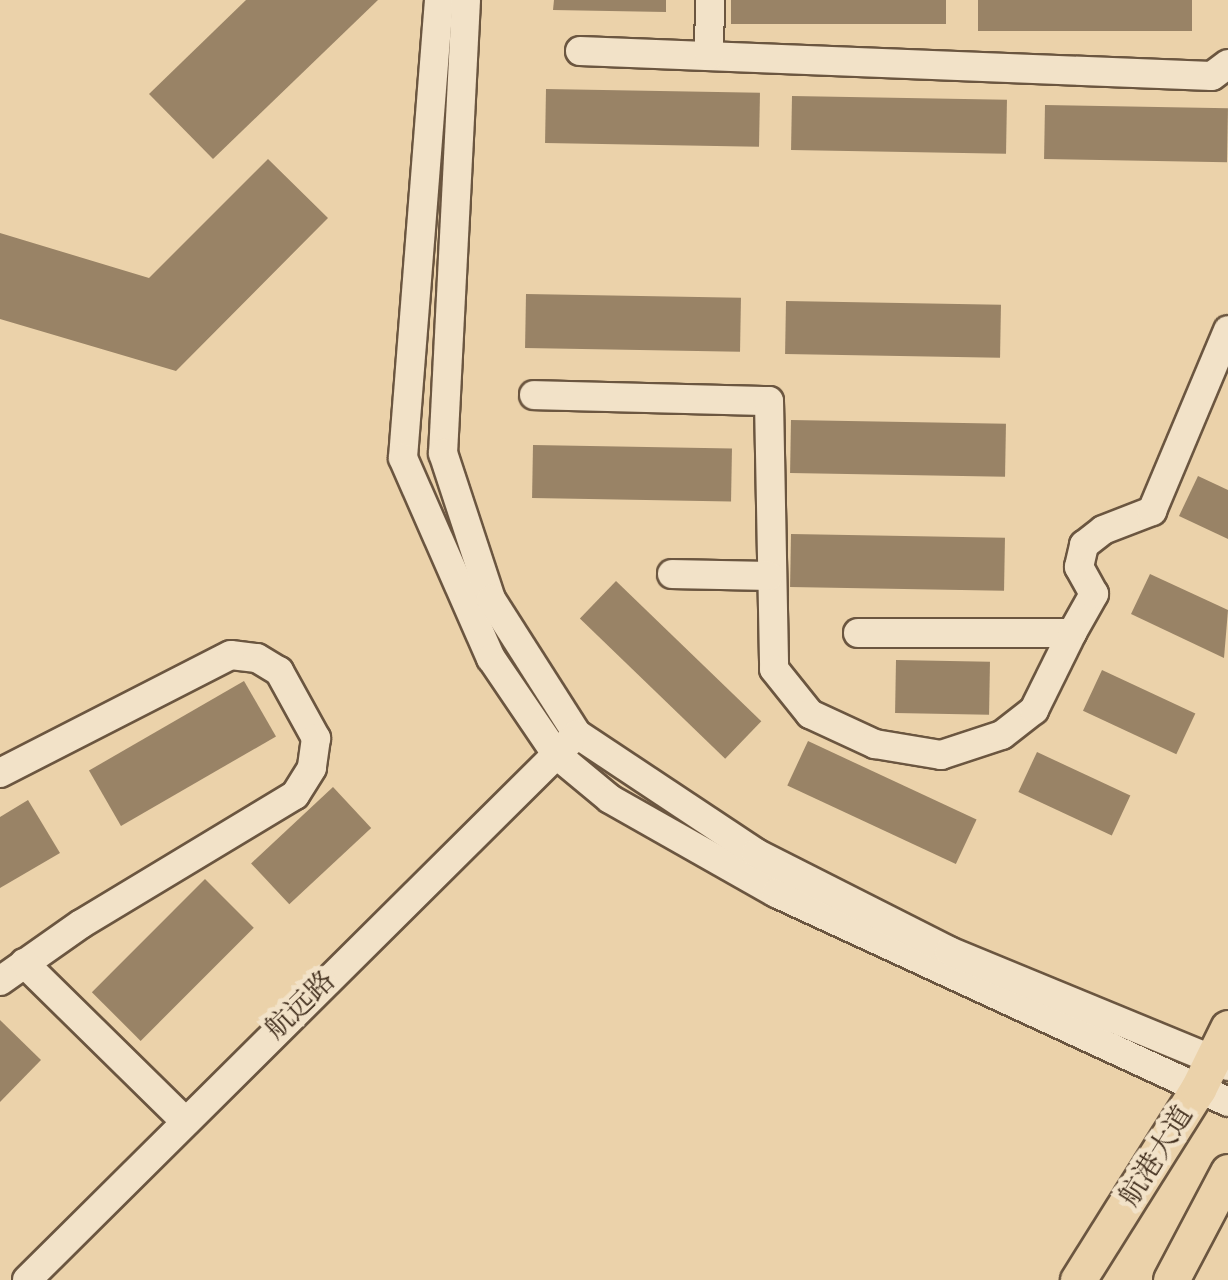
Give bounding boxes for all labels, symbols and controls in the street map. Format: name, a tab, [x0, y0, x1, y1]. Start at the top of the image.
street label: 航远路	[258, 964, 342, 1046]
street label: 航港大道	[1112, 1100, 1200, 1212]

